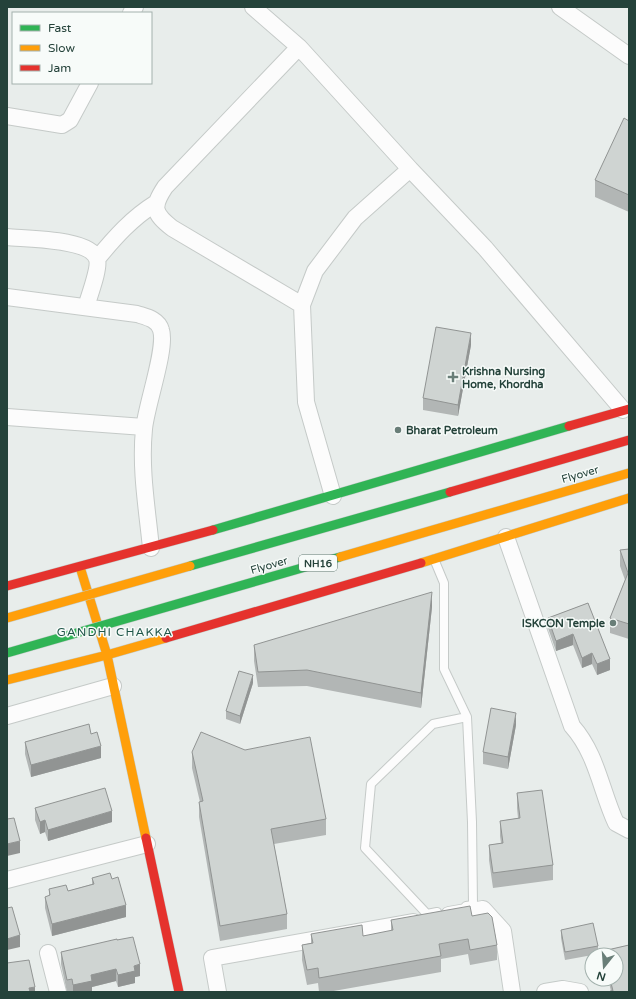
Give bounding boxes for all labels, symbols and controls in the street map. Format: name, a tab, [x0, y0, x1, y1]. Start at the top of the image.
legend	[12, 12, 152, 84]
text: Fast	[48, 21, 72, 35]
text: Slow	[48, 41, 75, 55]
text: Jam	[48, 61, 71, 75]
place label: Krishna Nursing Home, Khordha	[462, 365, 545, 391]
marker: Krishna Nursing Home, Khordha	[447, 371, 459, 383]
place label: Bharat Petroleum	[406, 424, 498, 437]
marker: Bharat Petroleum	[393, 425, 403, 435]
street label: Flyover	[560, 463, 601, 486]
street label: Flyover	[249, 554, 290, 577]
road number: NH16	[299, 555, 337, 571]
place label: ISKCON Temple	[522, 617, 606, 631]
marker: ISKCON Temple	[608, 618, 618, 628]
district label: GANDHI CHAKKA	[57, 625, 173, 639]
north arrow	[584, 947, 624, 987]
text: N	[595, 969, 607, 984]

